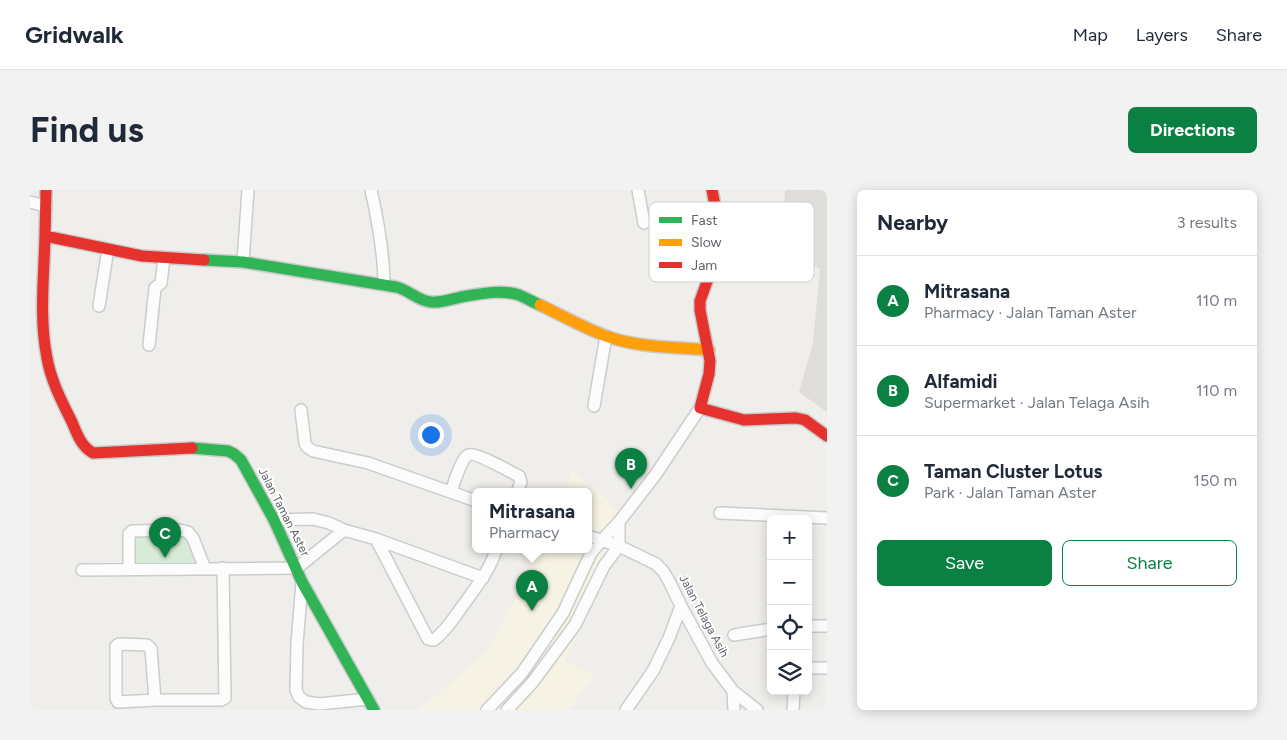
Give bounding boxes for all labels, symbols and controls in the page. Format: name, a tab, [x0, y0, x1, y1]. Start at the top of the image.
text: Gridwalk	[25, 20, 124, 49]
text: Map	[1073, 24, 1108, 46]
text: Layers	[1136, 24, 1188, 46]
text: Share	[1216, 24, 1262, 46]
button: Directions	[1128, 107, 1257, 153]
text: Find us	[30, 109, 144, 151]
legend	[649, 202, 814, 282]
text: Nearby	[877, 210, 948, 235]
text: Fast	[691, 212, 717, 229]
text: 3 results	[1177, 213, 1237, 232]
text: Slow	[691, 234, 722, 251]
text: Jam	[691, 257, 717, 274]
text: Mitrasana	[924, 280, 1010, 303]
text: A	[887, 291, 899, 310]
text: 110 m	[1196, 291, 1237, 310]
text: Pharmacy · Jalan Taman Aster	[924, 303, 1136, 322]
text: Alfamidi	[924, 370, 997, 393]
text: B	[888, 381, 898, 400]
text: 110 m	[1196, 381, 1237, 400]
text: Supermarket · Jalan Telaga Asih	[924, 393, 1150, 412]
your location	[418, 422, 444, 448]
pin: B	[615, 448, 647, 489]
text: Taman Cluster Lotus	[924, 460, 1102, 483]
street label: Jalan Taman Aster	[256, 465, 312, 559]
text: C	[887, 471, 899, 490]
text: 150 m	[1193, 471, 1237, 490]
text: Park · Jalan Taman Aster	[924, 483, 1096, 502]
popup	[472, 488, 592, 553]
text: Mitrasana	[489, 500, 575, 523]
map controls	[767, 515, 812, 695]
button: +	[767, 515, 812, 560]
pin: C	[149, 517, 181, 558]
text: Pharmacy	[489, 523, 559, 542]
button: Save	[877, 540, 1052, 586]
button: Share	[1062, 540, 1237, 586]
button: −	[767, 560, 812, 605]
pin: A	[516, 570, 548, 611]
street label: Jalan Telaga Asih	[676, 572, 732, 660]
button: locate	[767, 605, 812, 650]
button: layers	[767, 650, 812, 695]

